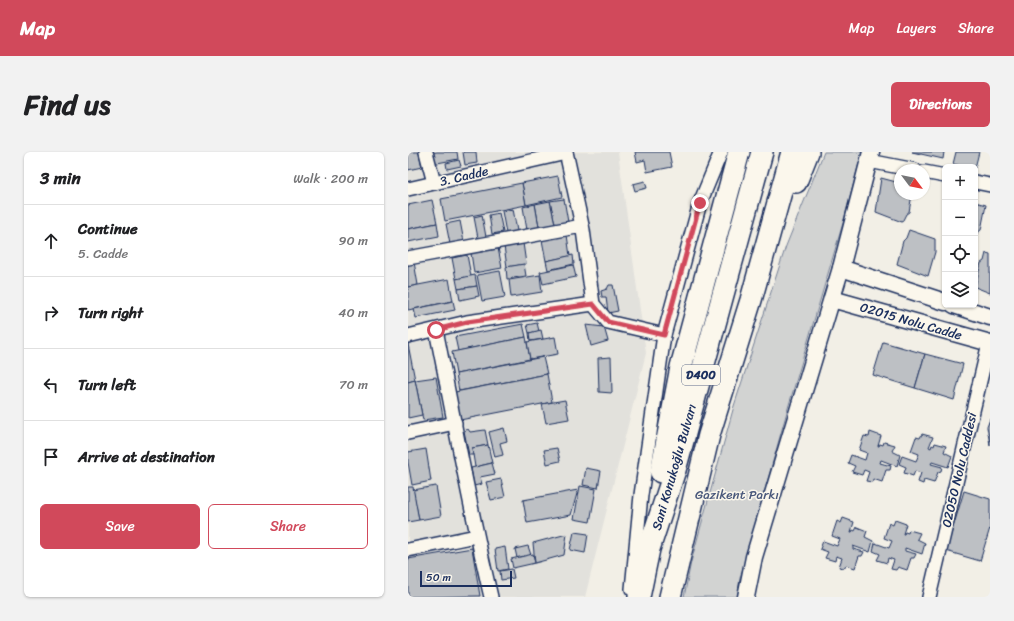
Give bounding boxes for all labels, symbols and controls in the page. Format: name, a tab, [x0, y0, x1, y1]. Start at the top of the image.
text: Map	[20, 12, 55, 45]
text: Map	[849, 16, 874, 41]
text: Layers	[896, 16, 936, 41]
text: Share	[958, 16, 994, 41]
text: Find us	[24, 80, 111, 129]
button: Directions	[891, 82, 990, 127]
street label: 3. Cadde	[437, 159, 491, 193]
text: 3 min	[40, 163, 81, 193]
north arrow	[894, 164, 930, 200]
map controls	[942, 164, 978, 308]
button: +	[942, 164, 978, 200]
text: Walk · 200 m	[293, 167, 368, 190]
route end	[691, 194, 709, 212]
button: −	[942, 200, 978, 236]
text: Continue	[78, 216, 138, 242]
text: 90 m	[338, 229, 368, 252]
icon: ahead	[40, 230, 62, 252]
button: locate	[942, 236, 978, 272]
text: 5. Cadde	[78, 242, 128, 265]
button: layers	[942, 272, 978, 308]
street label: 02015 Nolu Cadde	[857, 295, 965, 347]
text: Turn right	[78, 300, 143, 326]
text: 40 m	[338, 301, 368, 324]
icon: right	[40, 302, 62, 324]
route start	[427, 321, 445, 339]
road number: D400	[682, 365, 720, 385]
text: Turn left	[78, 372, 136, 398]
text: 70 m	[339, 373, 368, 396]
icon: left	[40, 374, 62, 396]
street label: Sani Konukoğlu Bulvarı	[645, 401, 703, 533]
street label: 02050 Nolu Caddesi	[935, 410, 984, 530]
text: Arrive at destination	[78, 444, 215, 470]
icon: arrive	[40, 446, 62, 468]
park label: Gazikent Parkı	[695, 483, 779, 506]
button: Save	[40, 504, 200, 549]
button: Share	[208, 504, 368, 549]
text: 50 m	[426, 568, 451, 587]
scale bar	[420, 569, 512, 588]

